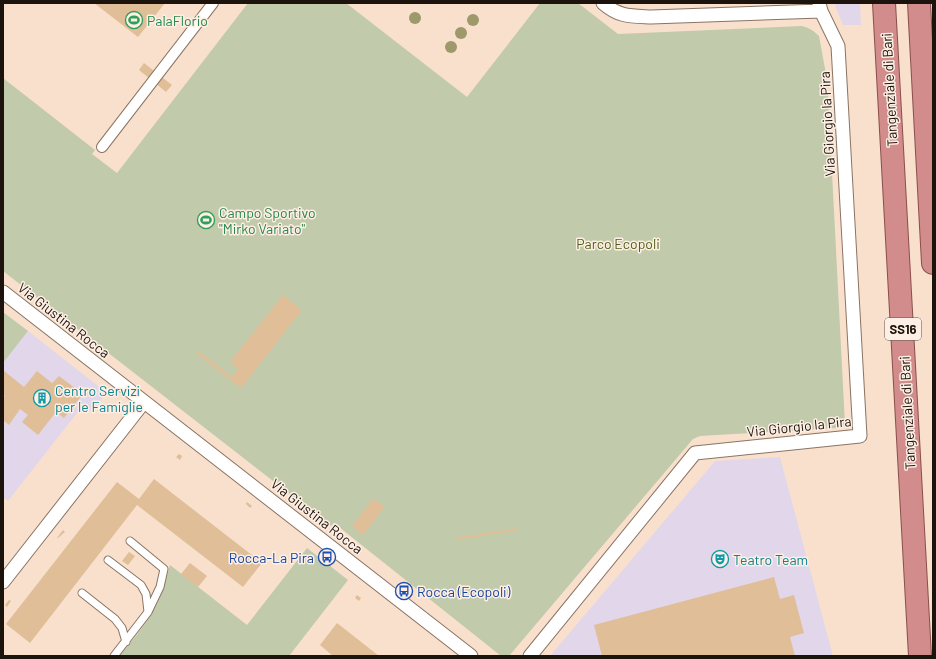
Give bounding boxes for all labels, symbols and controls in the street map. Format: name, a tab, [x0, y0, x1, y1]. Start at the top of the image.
sports icon: PalaFlorio	[124, 10, 144, 30]
place label: PalaFlorio	[147, 12, 208, 29]
street label: Tangenziale di Bari	[878, 33, 900, 147]
street label: Via Giorgio la Pira	[816, 71, 838, 177]
place label: Campo Sportivo "Mirko Variato"	[219, 204, 316, 237]
sports icon: Campo Sportivo "Mirko Variato"	[196, 210, 216, 230]
park label: Parco Ecopoli	[576, 235, 660, 252]
street label: Via Giustina Rocca	[15, 279, 113, 361]
road number: SS16	[885, 318, 921, 340]
street label: Tangenziale di Bari	[896, 356, 918, 470]
place label: Centro Servizi per le Famiglie	[55, 382, 143, 415]
building icon: Centro Servizi per le Famiglie	[32, 388, 52, 408]
street label: Via Giorgio la Pira	[746, 412, 852, 440]
street label: Via Giustina Rocca	[268, 475, 366, 557]
bus stop icon: Rocca-La Pira	[317, 547, 337, 567]
place label: Rocca-La Pira	[229, 549, 314, 566]
theatre icon: Teatro Team	[710, 549, 730, 569]
place label: Teatro Team	[733, 551, 808, 568]
bus stop icon: Rocca (Ecopoli)	[394, 581, 414, 601]
place label: Rocca (Ecopoli)	[417, 583, 511, 600]

